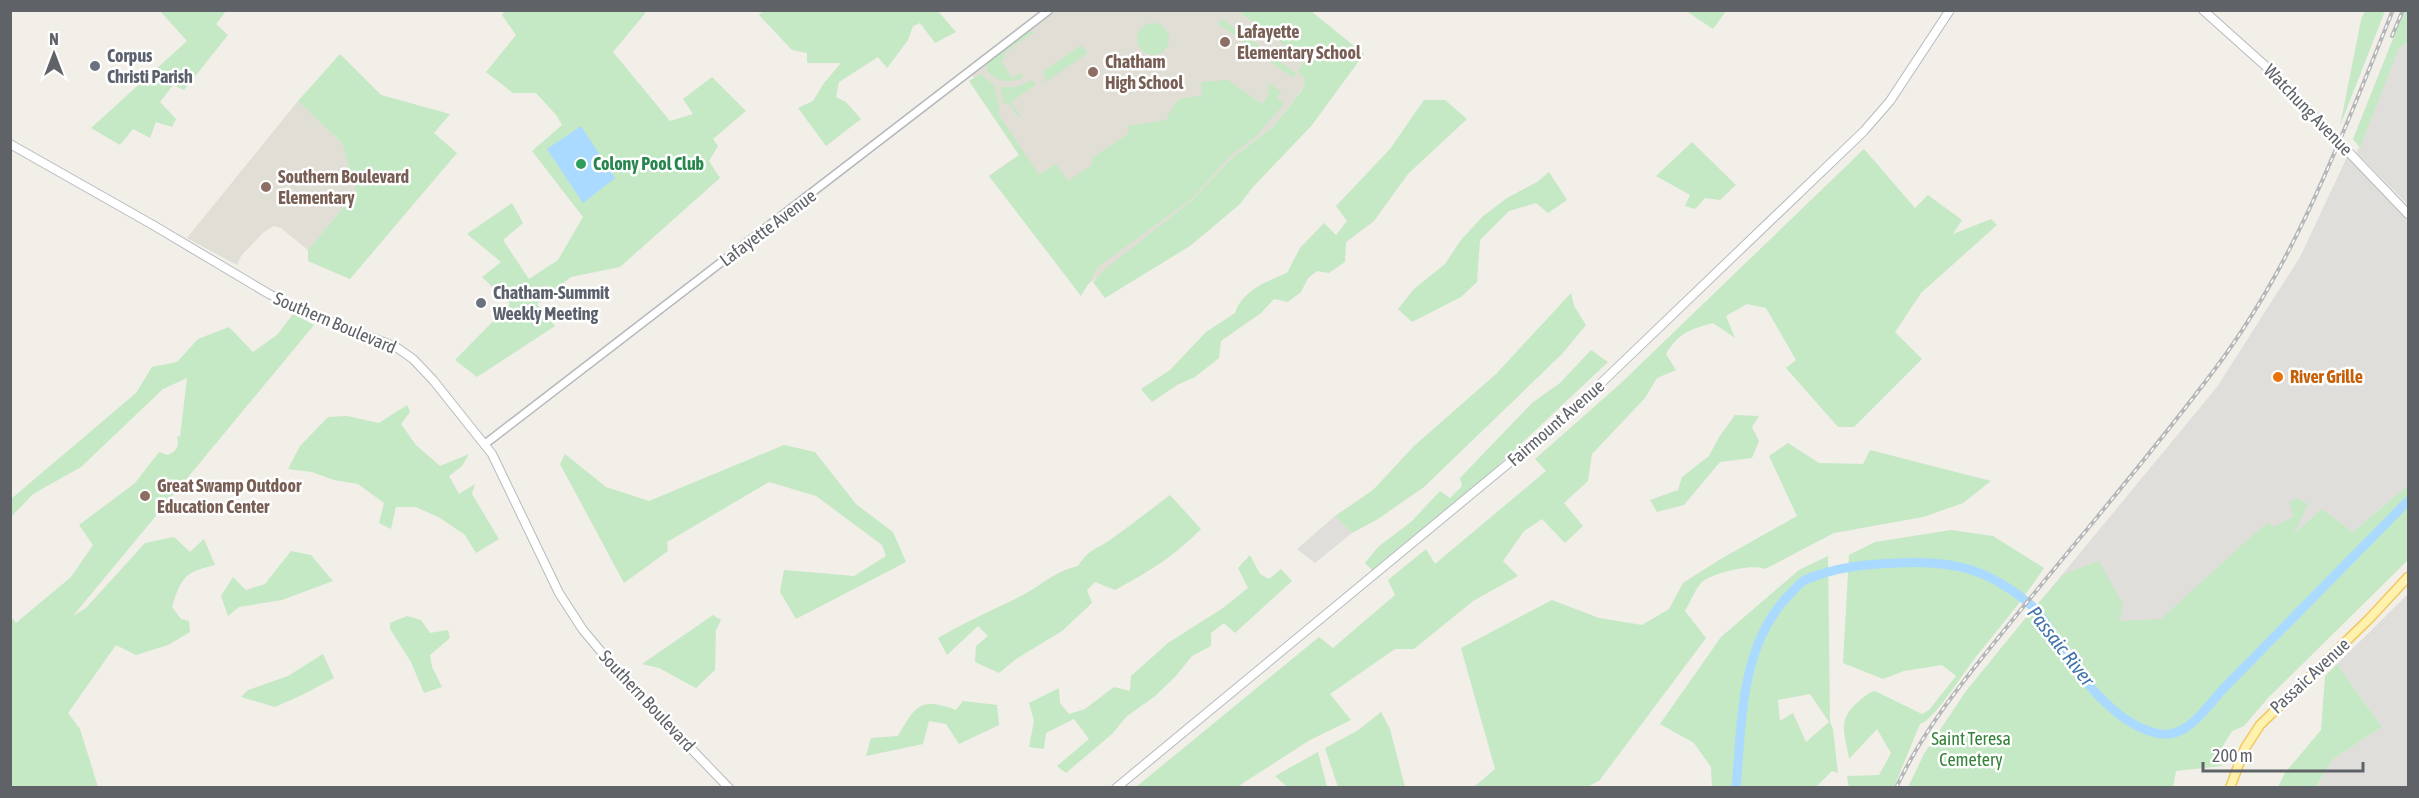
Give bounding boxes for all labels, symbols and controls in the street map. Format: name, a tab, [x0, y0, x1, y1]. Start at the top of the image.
place label: Lafayette Elementary School	[1237, 21, 1361, 63]
north arrow	[24, 24, 84, 84]
text: N	[49, 30, 59, 48]
marker: Lafayette Elementary School	[1218, 35, 1232, 49]
place label: Corpus Christi Parish	[107, 45, 193, 87]
place label: Chatham High School	[1105, 51, 1183, 93]
marker: Corpus Christi Parish	[88, 59, 102, 73]
street label: Watchung Avenue	[2260, 60, 2357, 160]
marker: Chatham High School	[1086, 65, 1100, 79]
place label: Colony Pool Club	[593, 153, 704, 174]
marker: Colony Pool Club	[574, 157, 588, 171]
place label: Southern Boulevard Elementary	[278, 166, 409, 208]
marker: Southern Boulevard Elementary	[259, 180, 273, 194]
street label: Lafayette Avenue	[716, 185, 820, 271]
place label: Chatham-Summit Weekly Meeting	[492, 282, 610, 324]
street label: Southern Boulevard	[271, 287, 400, 358]
marker: Chatham-Summit Weekly Meeting	[474, 296, 488, 310]
place label: River Grille	[2290, 366, 2363, 387]
marker: River Grille	[2271, 370, 2285, 384]
street label: Fairmount Avenue	[1503, 375, 1608, 470]
place label: Great Swamp Outdoor Education Center	[157, 475, 302, 517]
marker: Great Swamp Outdoor Education Center	[138, 489, 152, 503]
water label: Passaic River	[2023, 601, 2100, 691]
street label: Passaic Avenue	[2266, 634, 2354, 718]
street label: Southern Boulevard	[595, 646, 700, 756]
park label: Saint Teresa Cemetery	[1931, 728, 2011, 770]
scale bar	[2203, 735, 2364, 773]
text: 200 m	[2212, 745, 2253, 766]

